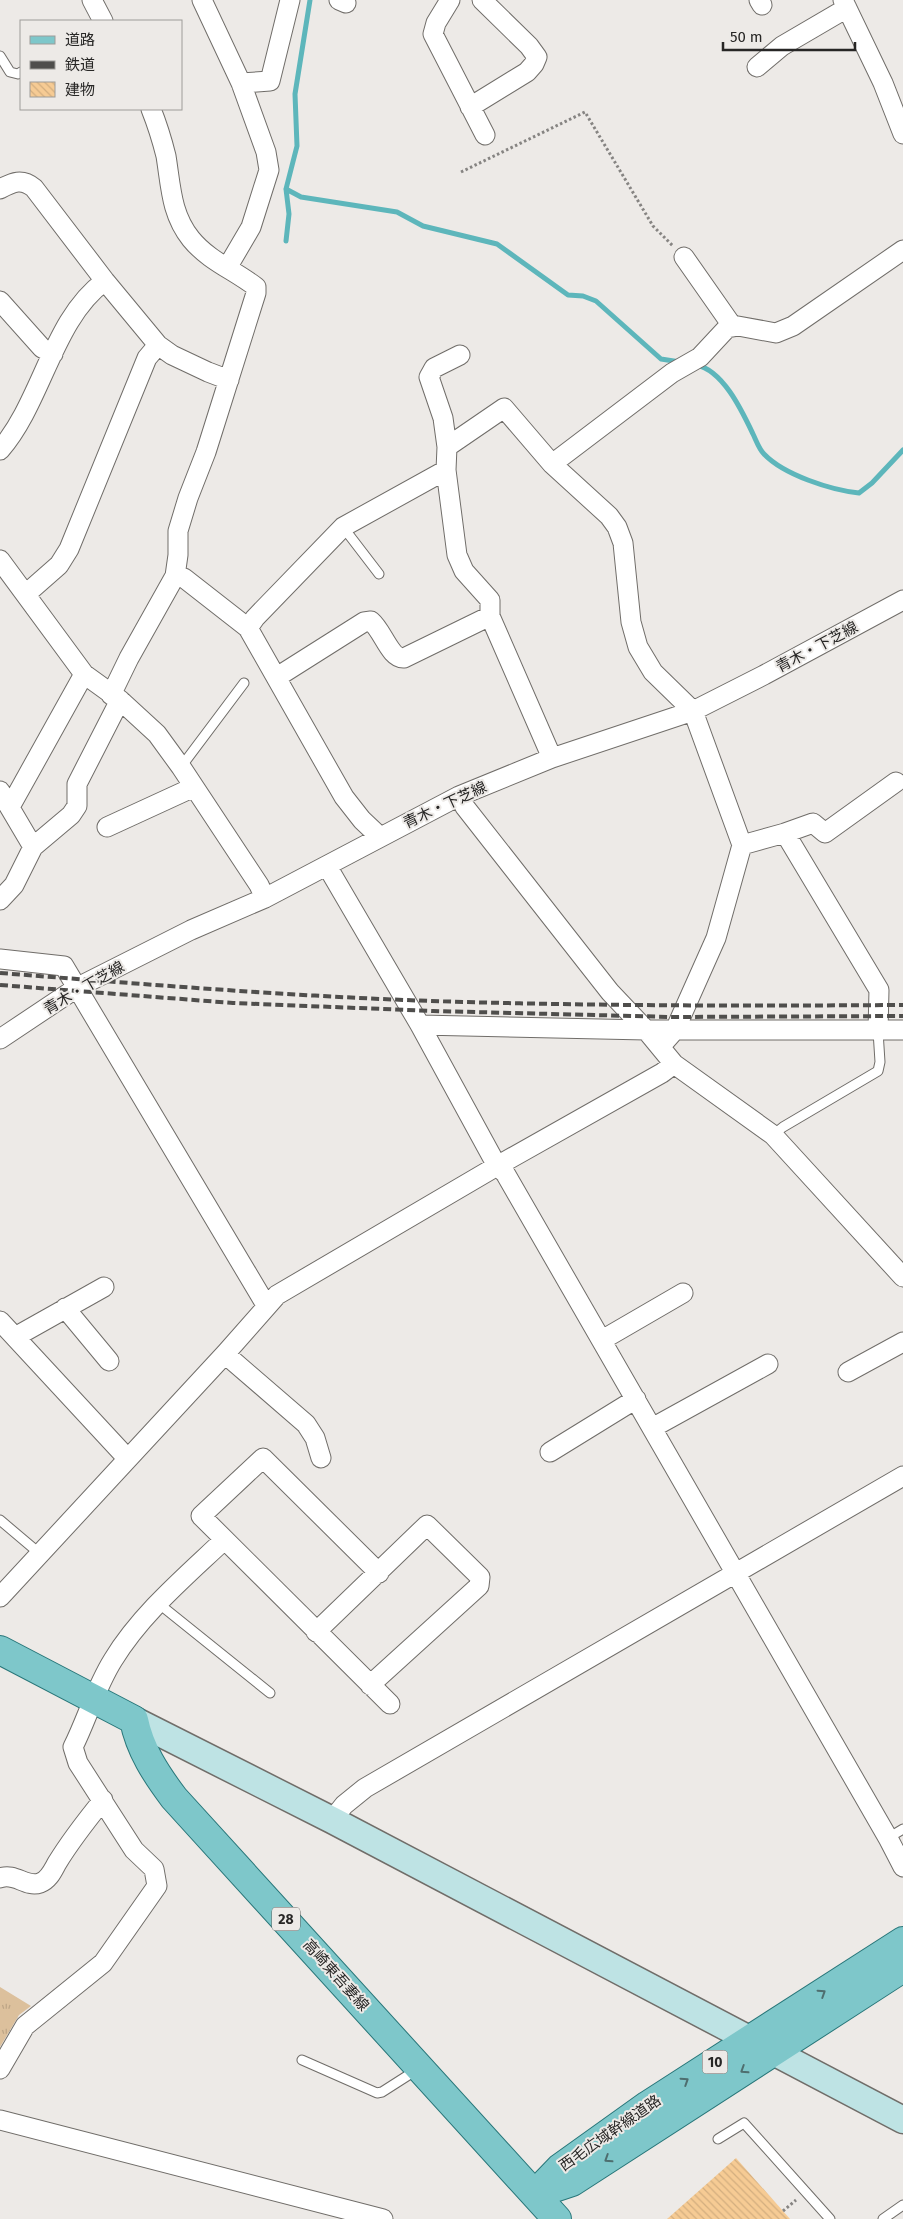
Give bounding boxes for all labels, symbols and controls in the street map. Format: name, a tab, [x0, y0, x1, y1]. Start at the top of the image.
legend	[20, 20, 182, 110]
scale bar	[723, 20, 856, 52]
text: 50 m	[730, 28, 763, 46]
text: 道路	[65, 31, 95, 49]
text: 鉄道	[65, 56, 95, 74]
text: 建物	[65, 81, 95, 99]
street label: 青木・下芝線	[773, 618, 861, 676]
street label: 青木・下芝線	[400, 778, 490, 832]
street label: 青木・下芝線	[41, 958, 127, 1018]
road number: 28	[272, 1908, 300, 1930]
street label: 高崎東吾妻線	[299, 1936, 373, 2014]
one-way arrow	[816, 1990, 825, 1999]
road number: 10	[702, 2050, 728, 2074]
one-way arrow	[741, 2064, 750, 2073]
one-way arrow	[680, 2078, 689, 2087]
street label: 西毛広域幹線道路	[556, 2091, 664, 2175]
one-way arrow	[604, 2152, 613, 2162]

